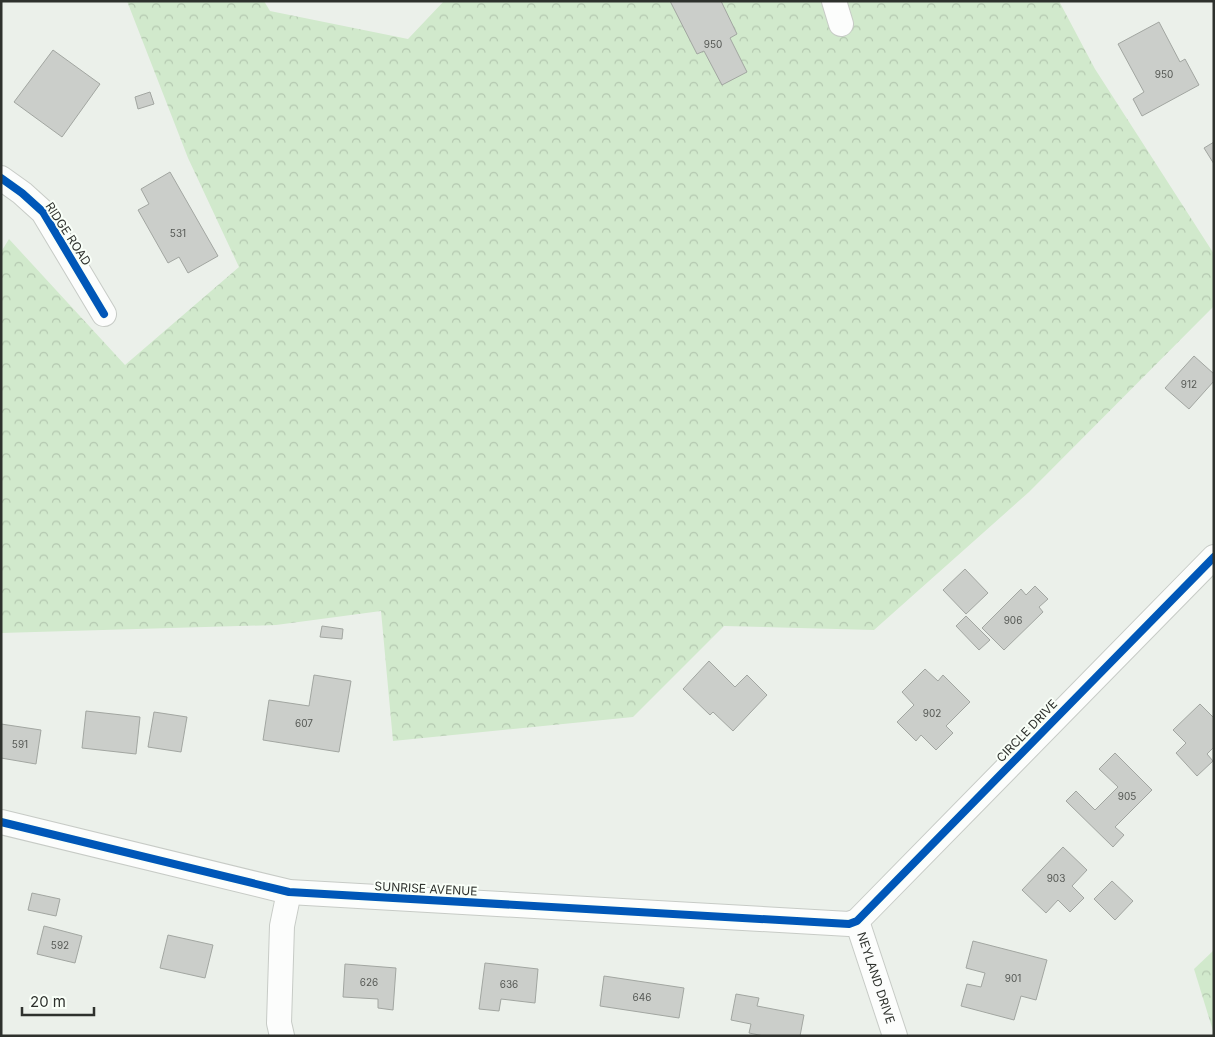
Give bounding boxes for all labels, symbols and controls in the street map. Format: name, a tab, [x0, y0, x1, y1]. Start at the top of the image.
house number: 950	[704, 38, 722, 50]
house number: 950	[1155, 68, 1173, 80]
street label: RIDGE ROAD	[42, 199, 94, 268]
house number: 531	[170, 227, 186, 239]
house number: 912	[1181, 378, 1197, 390]
house number: 906	[1004, 614, 1022, 626]
street label: CIRCLE DRIVE	[993, 696, 1060, 765]
house number: 902	[923, 707, 941, 719]
house number: 607	[295, 717, 313, 729]
house number: 591	[12, 738, 28, 750]
house number: 905	[1118, 790, 1136, 802]
house number: 903	[1047, 872, 1065, 884]
street label: SUNRISE AVENUE	[374, 878, 478, 899]
street label: NEYLAND DRIVE	[854, 930, 898, 1026]
house number: 592	[51, 939, 69, 951]
house number: 901	[1005, 972, 1021, 984]
house number: 626	[360, 976, 378, 988]
house number: 636	[500, 978, 518, 990]
scale bar	[22, 984, 95, 1016]
house number: 646	[633, 991, 651, 1003]
text: 20 m	[30, 992, 66, 1011]

